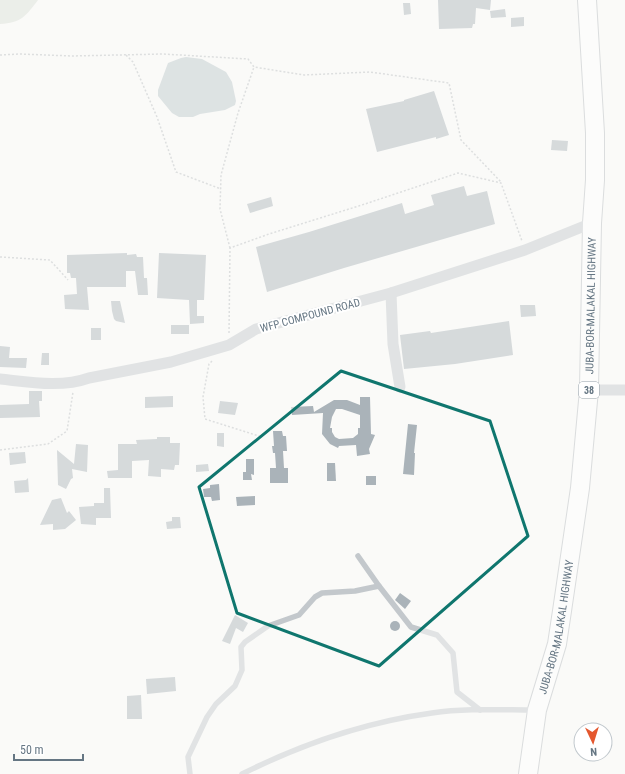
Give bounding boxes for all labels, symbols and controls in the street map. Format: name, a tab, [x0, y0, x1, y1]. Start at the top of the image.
street label: JUBA-BOR-MALAKAL HIGHWAY	[583, 237, 599, 374]
street label: WFP COMPOUND ROAD	[259, 296, 362, 335]
road number: 38	[579, 382, 599, 398]
street label: JUBA-BOR-MALAKAL HIGHWAY	[536, 559, 576, 696]
north arrow	[573, 722, 613, 762]
scale bar	[14, 736, 83, 762]
text: 50 m	[20, 743, 44, 757]
text: N	[590, 745, 597, 758]

